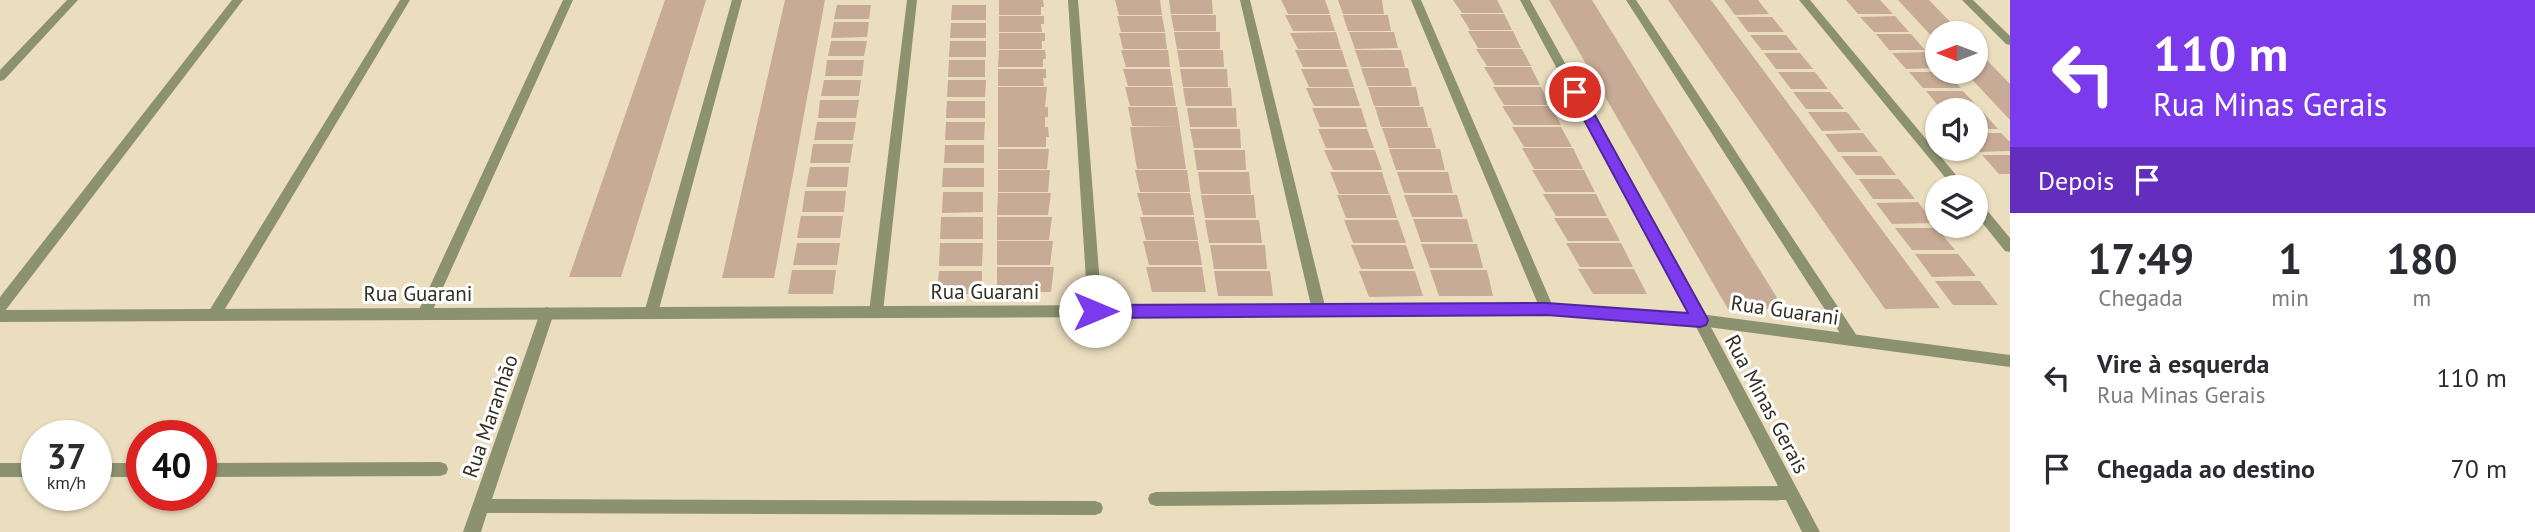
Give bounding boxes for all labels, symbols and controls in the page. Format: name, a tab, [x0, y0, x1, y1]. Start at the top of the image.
north arrow	[1925, 21, 1988, 84]
map controls	[1925, 21, 1988, 238]
text: 110 m	[2153, 21, 2288, 85]
icon: left	[2038, 28, 2129, 119]
pin	[1545, 62, 1605, 122]
icon: arrive	[1556, 73, 1594, 111]
text: Rua Minas Gerais	[2153, 83, 2387, 125]
button: sound	[1925, 98, 1988, 161]
icon: arrive	[2128, 161, 2166, 199]
text: Depois	[2038, 164, 2114, 197]
button: layers	[1925, 175, 1988, 238]
text: 17:49	[2087, 231, 2194, 286]
text: 1	[2278, 231, 2302, 286]
text: 180	[2386, 231, 2458, 286]
position arrow	[1058, 274, 1132, 348]
street label: Rua Guarani	[931, 278, 1039, 305]
street label: Rua Guarani	[364, 280, 472, 307]
text: Chegada	[2098, 283, 2183, 312]
text: min	[2271, 283, 2309, 312]
text: m	[2413, 283, 2431, 312]
street label: Rua Guarani	[1729, 289, 1841, 331]
street label: Rua Minas Gerais	[1719, 330, 1815, 478]
text: Vire à esquerda	[2097, 347, 2269, 380]
street label: Rua Maranhão	[456, 351, 524, 481]
icon: left	[2038, 359, 2076, 397]
text: 110 m	[2436, 361, 2507, 394]
text: Rua Minas Gerais	[2097, 380, 2265, 409]
speed limit sign: 40	[126, 420, 217, 511]
text: 37	[47, 433, 86, 479]
icon: arrive	[2038, 450, 2076, 488]
text: Chegada ao destino	[2097, 452, 2315, 485]
text: 70 m	[2451, 452, 2507, 485]
text: km/h	[47, 471, 86, 494]

